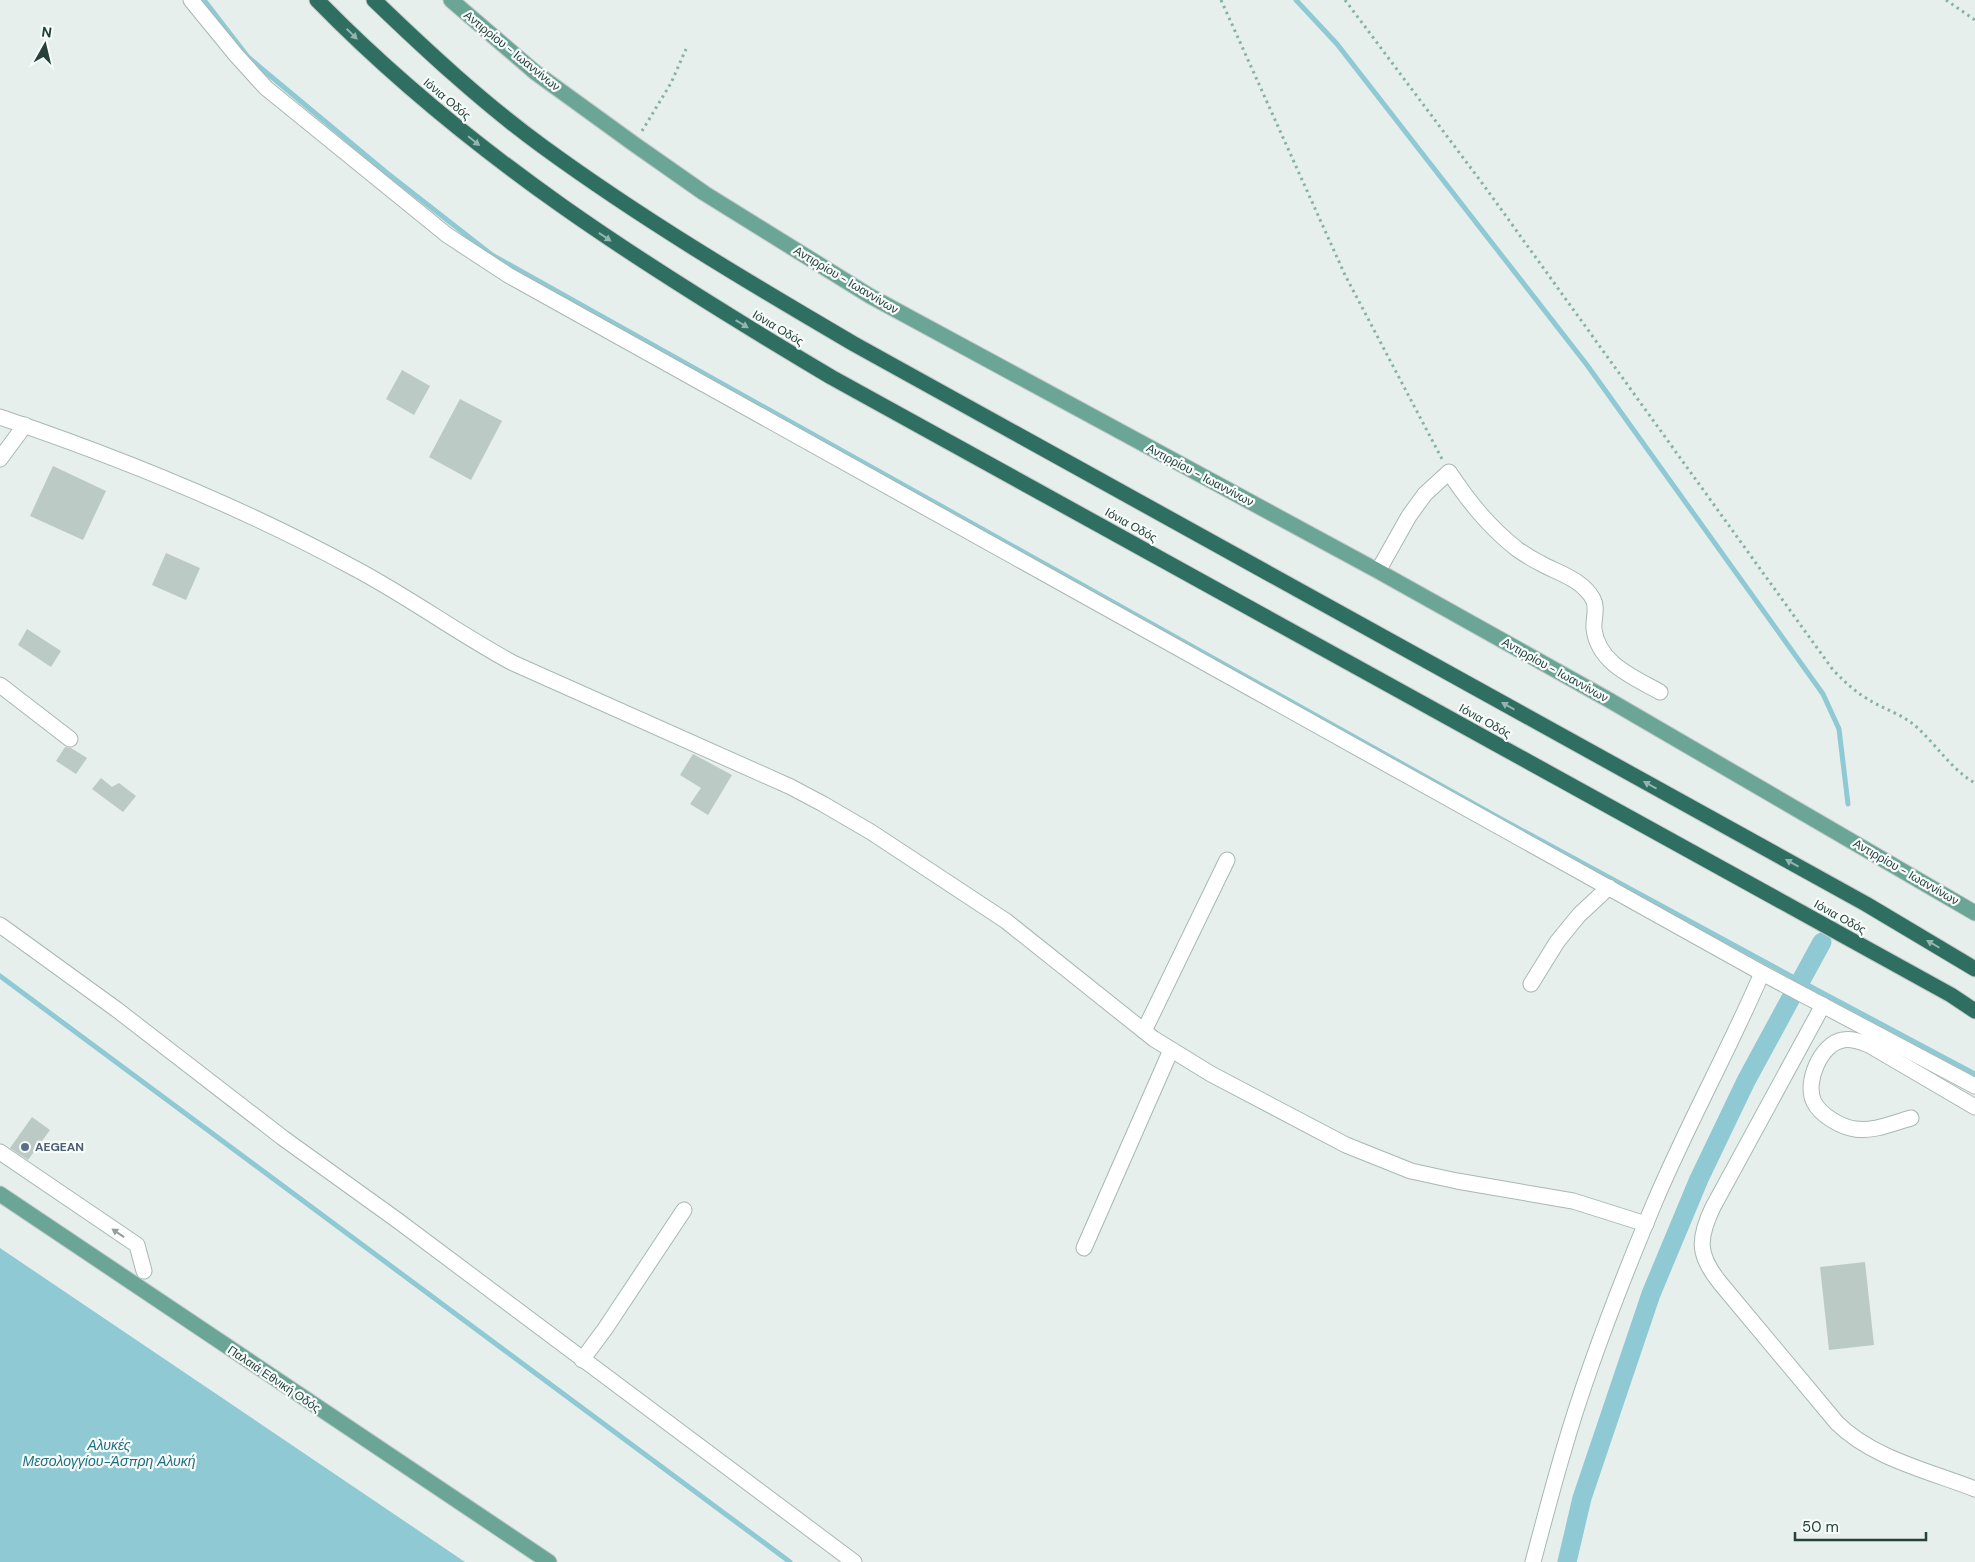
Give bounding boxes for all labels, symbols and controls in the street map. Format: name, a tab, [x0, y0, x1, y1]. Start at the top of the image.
street label: Αντιρρίου - Ιωαννίνων	[461, 7, 563, 95]
north arrow	[20, 20, 70, 70]
text: N	[40, 23, 53, 42]
one-way arrow	[345, 28, 357, 40]
street label: Ιόνια Οδός	[420, 74, 474, 124]
one-way arrow	[467, 135, 480, 146]
one-way arrow	[598, 232, 612, 242]
street label: Αντιρρίου - Ιωαννίνων	[791, 242, 901, 318]
street label: Ιόνια Οδός	[749, 306, 807, 350]
one-way arrow	[736, 320, 749, 329]
street label: Αντιρρίου - Ιωαννίνων	[1144, 440, 1256, 510]
street label: Ιόνια Οδός	[1102, 504, 1160, 546]
street label: Αντιρρίου - Ιωαννίνων	[1499, 634, 1611, 706]
street label: Ιόνια Οδός	[1456, 700, 1514, 742]
one-way arrow	[1500, 702, 1515, 710]
one-way arrow	[1643, 780, 1656, 789]
street label: Αντιρρίου - Ιωαννίνων	[1850, 835, 1962, 909]
one-way arrow	[1785, 859, 1798, 868]
street label: Ιόνια Οδός	[1811, 896, 1869, 938]
one-way arrow	[1927, 939, 1940, 948]
place label: AEGEAN	[35, 1139, 84, 1155]
marker: AEGEAN	[19, 1141, 31, 1153]
one-way arrow	[111, 1228, 125, 1238]
street label: Παλαιά Εθνική Οδός	[224, 1342, 324, 1416]
water label: Αλυκές Μεσολογγίου-Άσπρη Αλυκή	[23, 1436, 196, 1470]
scale bar	[1795, 1510, 1926, 1542]
text: 50 m	[1802, 1517, 1839, 1537]

